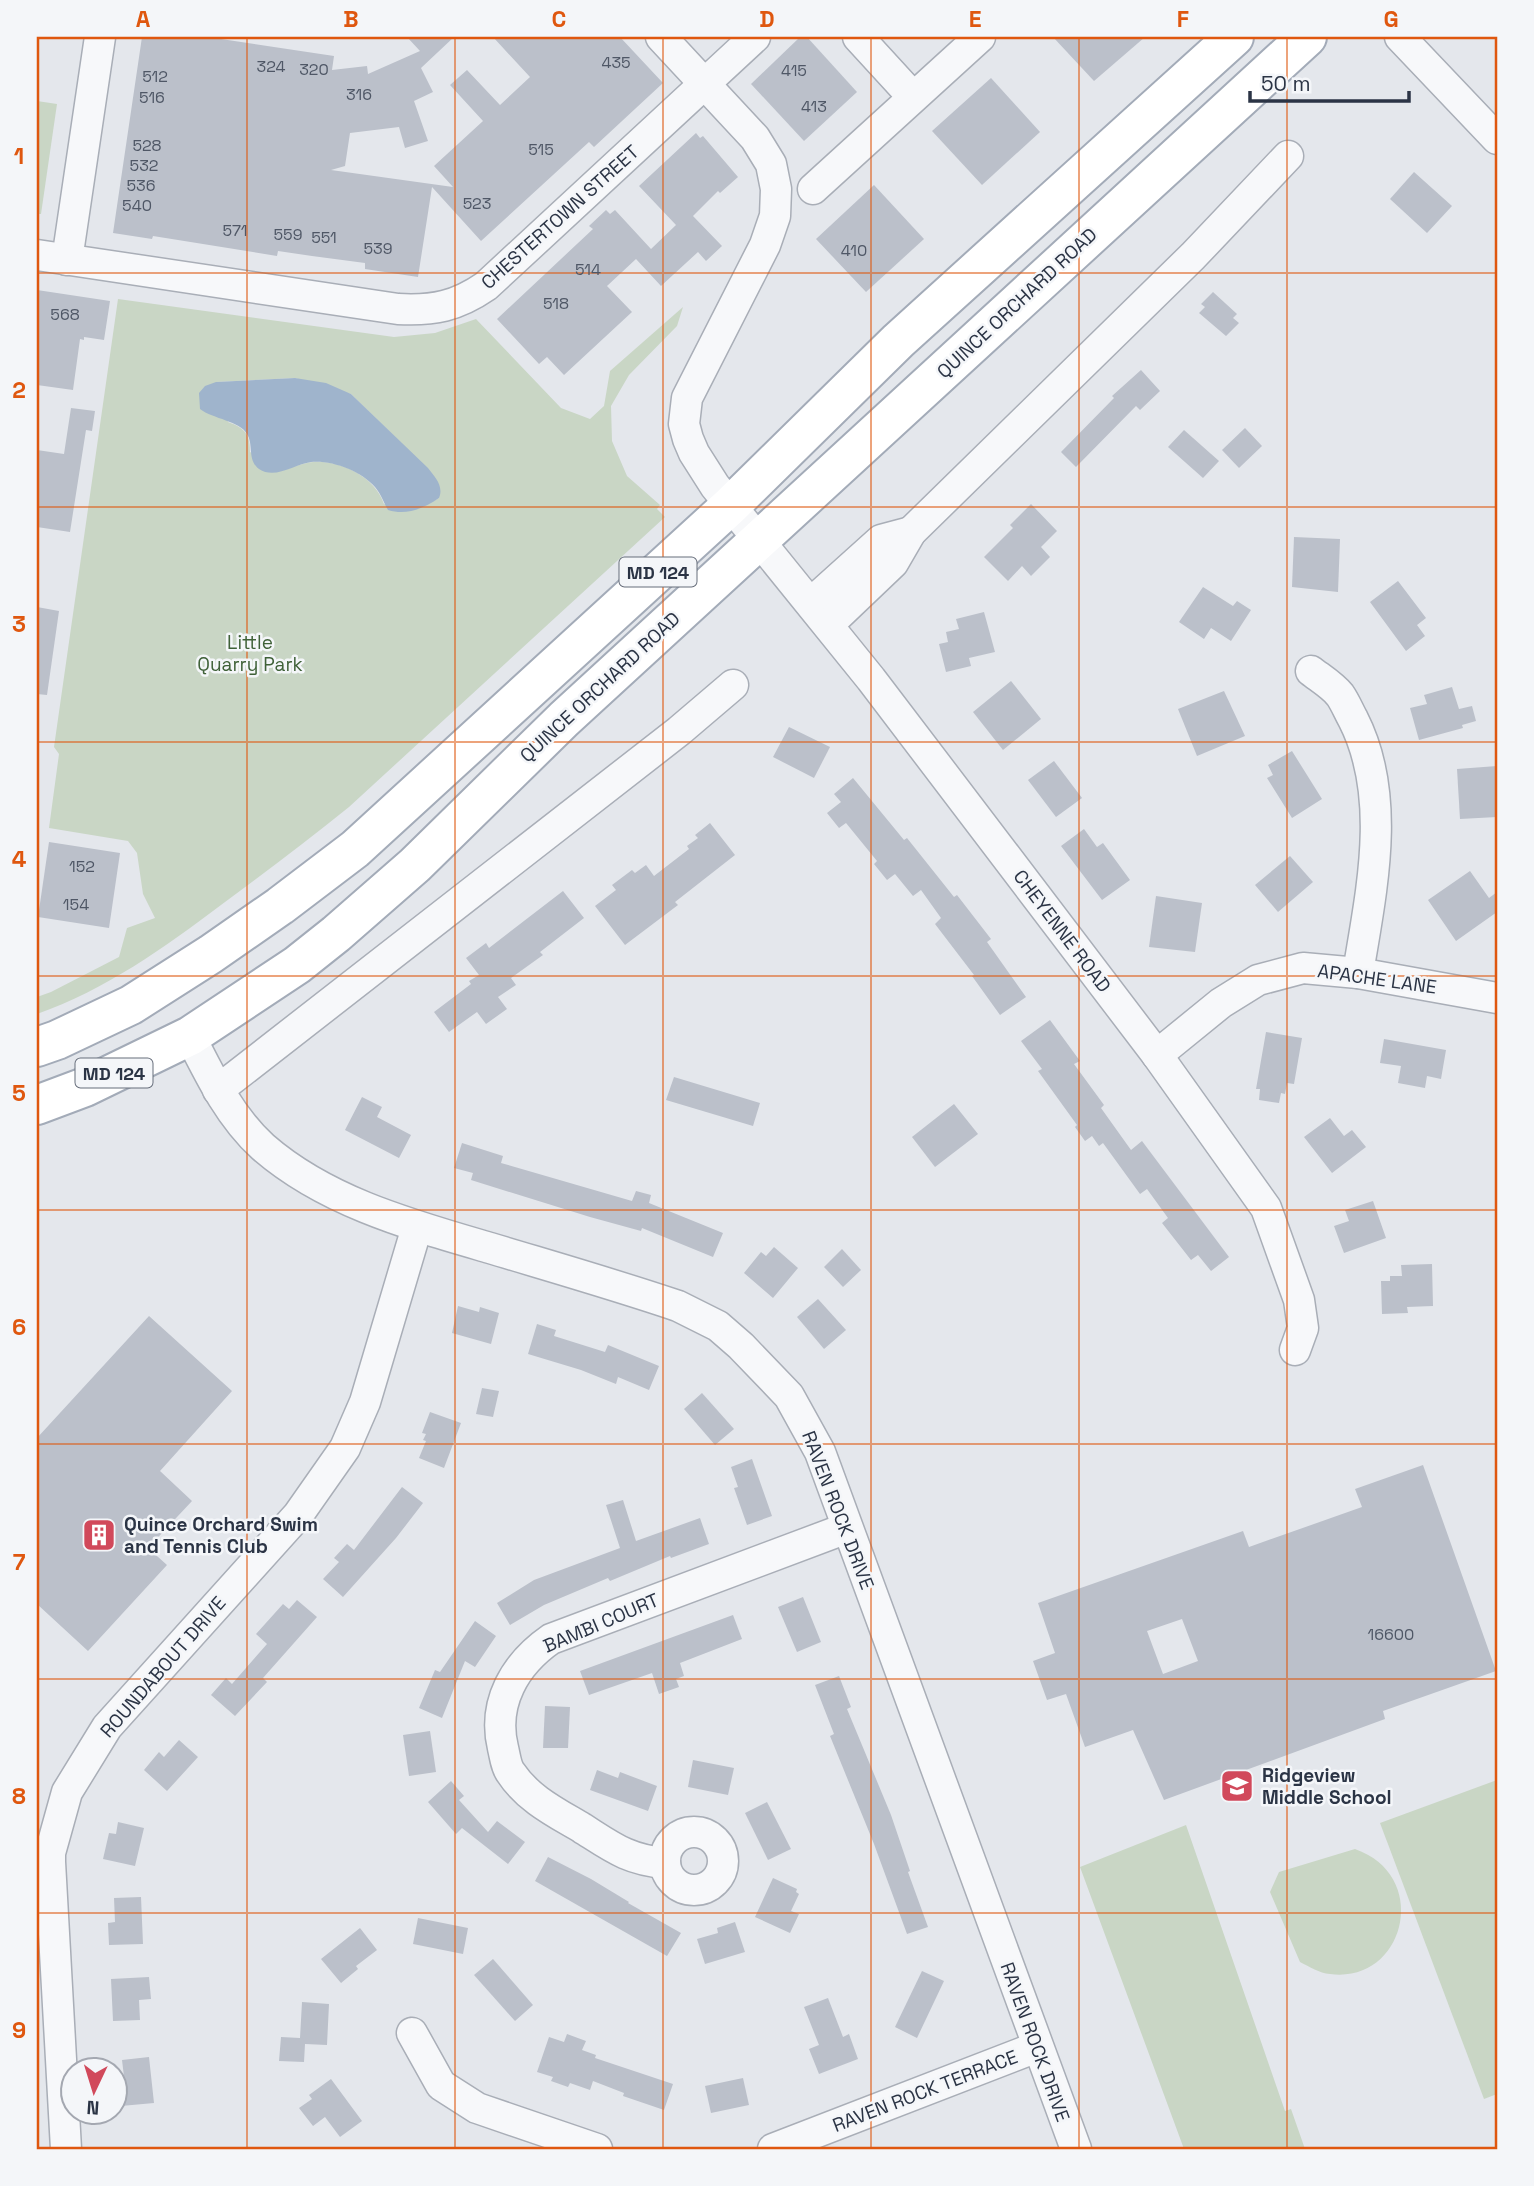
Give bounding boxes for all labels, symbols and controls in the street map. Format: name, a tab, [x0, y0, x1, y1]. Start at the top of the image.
text: A	[136, 4, 151, 34]
text: B	[343, 4, 359, 34]
text: C	[552, 4, 566, 34]
text: D	[759, 4, 775, 34]
text: E	[969, 4, 981, 34]
text: F	[1177, 4, 1189, 34]
text: G	[1383, 4, 1399, 34]
house number: 435	[601, 52, 631, 73]
house number: 324	[257, 56, 285, 77]
house number: 320	[299, 59, 329, 80]
house number: 415	[781, 60, 807, 81]
scale bar	[1250, 60, 1410, 104]
house number: 512	[142, 66, 168, 87]
text: 50 m	[1261, 70, 1311, 97]
house number: 316	[346, 84, 372, 105]
house number: 516	[139, 87, 165, 108]
house number: 413	[801, 96, 827, 117]
house number: 528	[132, 135, 162, 156]
street label: CHESTERTOWN STREET	[476, 139, 644, 295]
house number: 515	[528, 139, 554, 160]
text: 1	[14, 141, 24, 171]
house number: 532	[130, 155, 158, 176]
house number: 536	[126, 175, 156, 196]
house number: 523	[463, 193, 491, 214]
house number: 540	[122, 195, 152, 216]
house number: 571	[223, 220, 247, 241]
street label: QUINCE ORCHARD ROAD	[932, 222, 1102, 384]
house number: 559	[274, 224, 302, 245]
house number: 551	[311, 227, 337, 248]
house number: 539	[363, 238, 393, 259]
house number: 410	[841, 240, 867, 261]
house number: 514	[575, 259, 601, 280]
house number: 518	[543, 293, 569, 314]
house number: 568	[50, 304, 80, 325]
text: 2	[12, 375, 26, 405]
road number: MD 124	[620, 558, 696, 586]
street label: QUINCE ORCHARD ROAD	[515, 606, 685, 768]
text: 3	[12, 609, 26, 639]
park label: Little Quarry Park	[197, 630, 303, 677]
text: 4	[12, 844, 27, 874]
house number: 152	[69, 856, 95, 877]
street label: CHEYENNE ROAD	[1008, 865, 1116, 997]
house number: 154	[63, 894, 89, 915]
street label: APACHE LANE	[1316, 958, 1438, 1000]
road number: MD 124	[76, 1058, 152, 1088]
text: 5	[12, 1078, 26, 1108]
text: 6	[12, 1312, 26, 1342]
street label: RAVEN ROCK DRIVE	[796, 1427, 880, 1593]
place label: Quince Orchard Swim and Tennis Club	[124, 1512, 318, 1559]
building icon: Quince Orchard Swim and Tennis Club	[80, 1516, 118, 1554]
text: 7	[13, 1547, 26, 1577]
street label: BAMBI COURT	[539, 1587, 663, 1659]
street label: ROUNDABOUT DRIVE	[95, 1591, 231, 1743]
house number: 16600	[1368, 1624, 1414, 1645]
place label: Ridgeview Middle School	[1262, 1763, 1392, 1810]
school or university icon: Ridgeview Middle School	[1218, 1767, 1256, 1805]
text: 8	[12, 1781, 26, 1811]
street label: RAVEN ROCK DRIVE	[995, 1959, 1075, 2125]
text: 9	[12, 2015, 26, 2045]
street label: RAVEN ROCK TERRACE	[829, 2044, 1021, 2138]
north arrow	[60, 2056, 130, 2126]
text: N	[86, 2095, 100, 2120]

